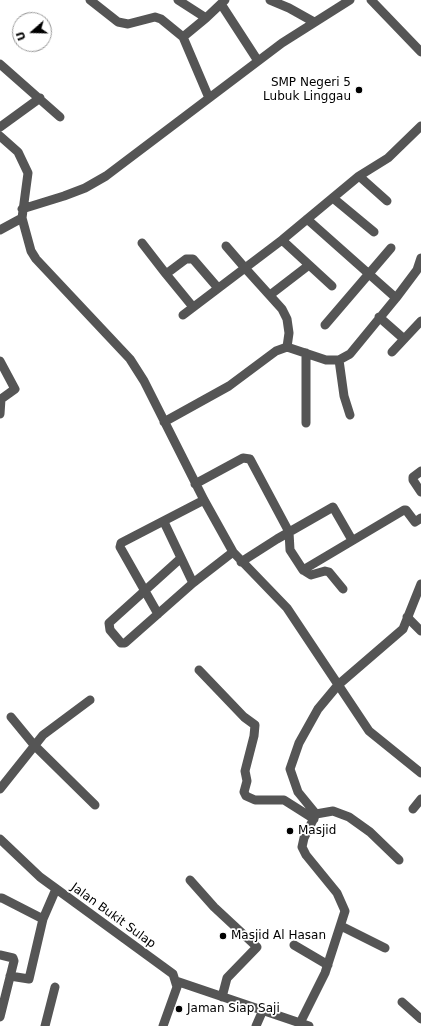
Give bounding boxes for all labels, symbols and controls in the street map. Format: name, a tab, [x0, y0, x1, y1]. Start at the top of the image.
north arrow	[12, 12, 52, 52]
text: U	[14, 30, 29, 42]
place label: SMP Negeri 5 Lubuk Linggau	[263, 76, 351, 104]
marker: SMP Negeri 5 Lubuk Linggau	[354, 85, 364, 95]
place label: Masjid	[298, 824, 336, 838]
marker: Masjid	[285, 826, 295, 836]
street label: Jalan Bukit Sulap	[68, 880, 158, 952]
place label: Masjid Al Hasan	[231, 929, 326, 943]
marker: Masjid Al Hasan	[218, 931, 228, 941]
place label: Jaman Siap Saji	[187, 1002, 280, 1016]
marker: Jaman Siap Saji	[174, 1004, 184, 1014]

